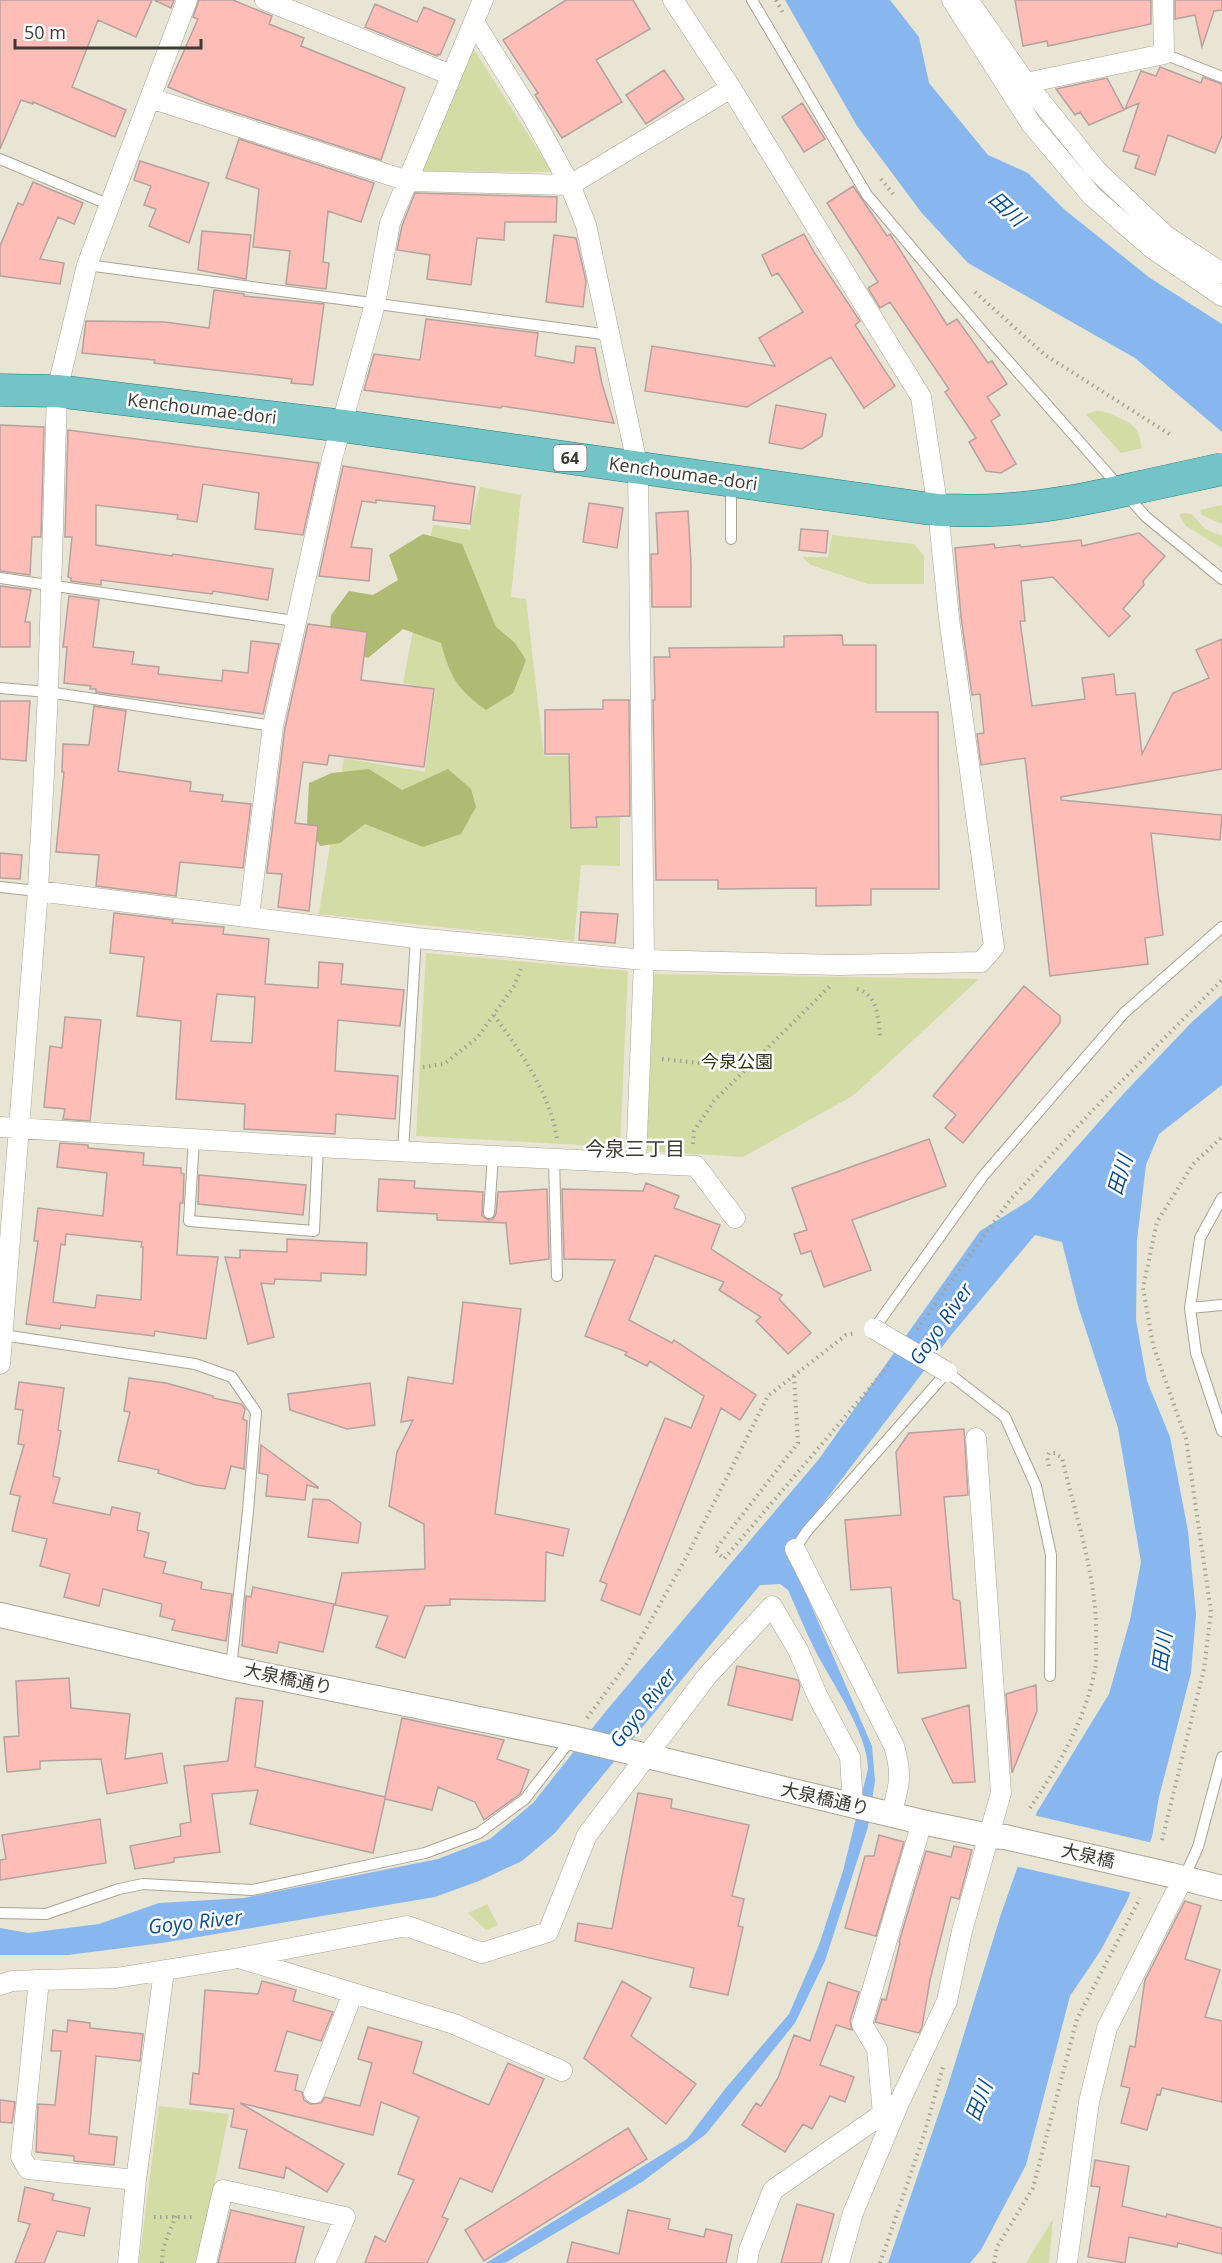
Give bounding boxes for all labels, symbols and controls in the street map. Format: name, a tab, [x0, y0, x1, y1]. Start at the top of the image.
scale bar	[15, 12, 201, 50]
text: 50 m	[24, 20, 66, 44]
water label: 田川	[984, 185, 1033, 234]
street label: Kenchoumae-dori	[126, 387, 278, 429]
road number: 64	[554, 445, 586, 471]
street label: Kenchoumae-dori	[607, 451, 759, 495]
park label: 今泉公園	[701, 1049, 773, 1073]
district label: 今泉三丁目	[585, 1135, 685, 1162]
water label: 田川	[1101, 1150, 1139, 1198]
water label: Goyo River	[903, 1277, 979, 1370]
water label: 田川	[1145, 1628, 1178, 1674]
street label: 大泉橋通り	[242, 1657, 335, 1699]
water label: Goyo River	[603, 1661, 683, 1753]
street label: 大泉橋通り	[779, 1776, 872, 1820]
street label: 大泉橋	[1059, 1837, 1117, 1873]
water label: Goyo River	[147, 1903, 244, 1940]
water label: 田川	[959, 2075, 999, 2124]

